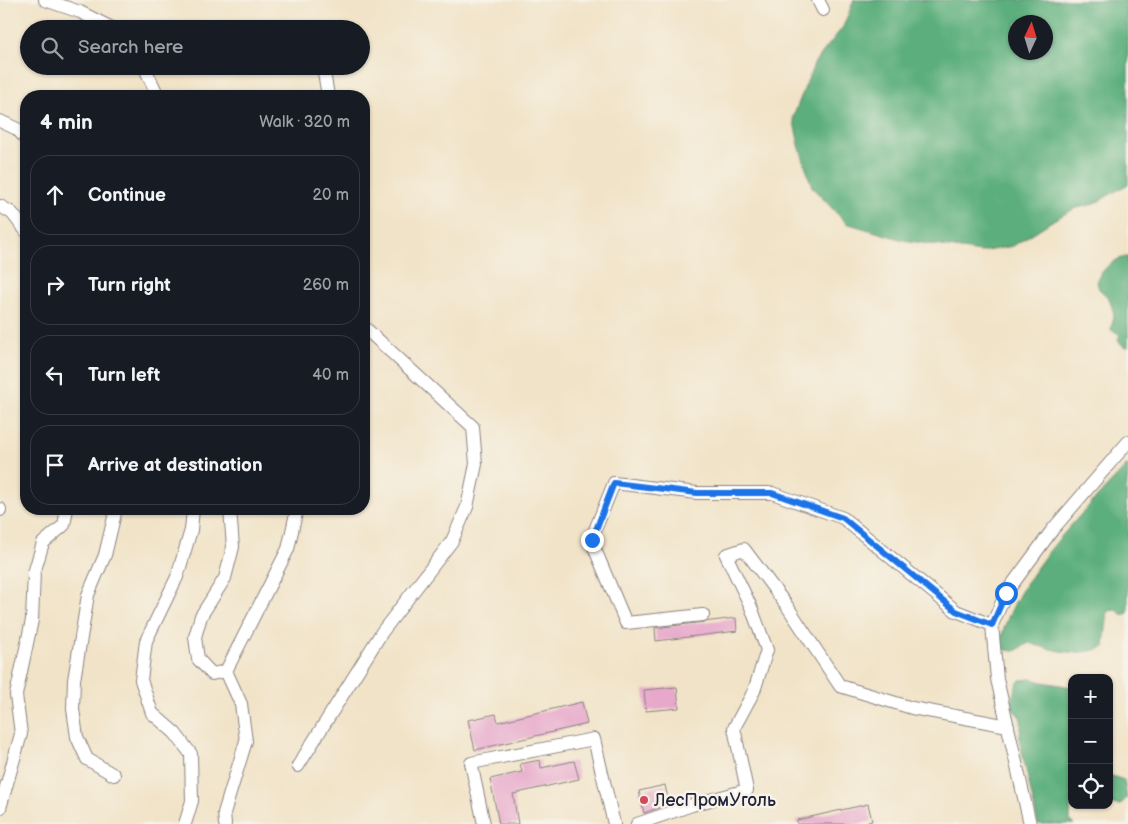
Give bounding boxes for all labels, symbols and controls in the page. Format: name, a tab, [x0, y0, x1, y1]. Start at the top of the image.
north arrow	[1008, 15, 1053, 60]
search box	[20, 20, 370, 75]
icon: search	[38, 34, 66, 62]
text: Search here	[78, 36, 183, 59]
text: 4 min	[40, 110, 93, 135]
text: Walk · 320 m	[259, 113, 350, 132]
icon: ahead	[41, 181, 69, 209]
text: Continue	[88, 184, 166, 207]
text: 20 m	[313, 186, 349, 205]
icon: right	[41, 271, 69, 299]
text: Turn right	[88, 274, 171, 297]
text: 260 m	[303, 276, 349, 295]
icon: left	[41, 361, 69, 389]
text: Turn left	[88, 364, 160, 387]
text: 40 m	[312, 366, 349, 385]
icon: arrive	[41, 451, 69, 479]
text: Arrive at destination	[88, 454, 263, 477]
route end	[581, 529, 604, 552]
route start	[995, 582, 1018, 605]
map controls	[1068, 674, 1113, 809]
button: +	[1068, 674, 1113, 719]
button: −	[1068, 719, 1113, 764]
button: locate	[1068, 764, 1113, 809]
place label: ЛесПромУголь	[653, 790, 776, 811]
marker: ЛесПромУголь	[638, 794, 650, 806]

